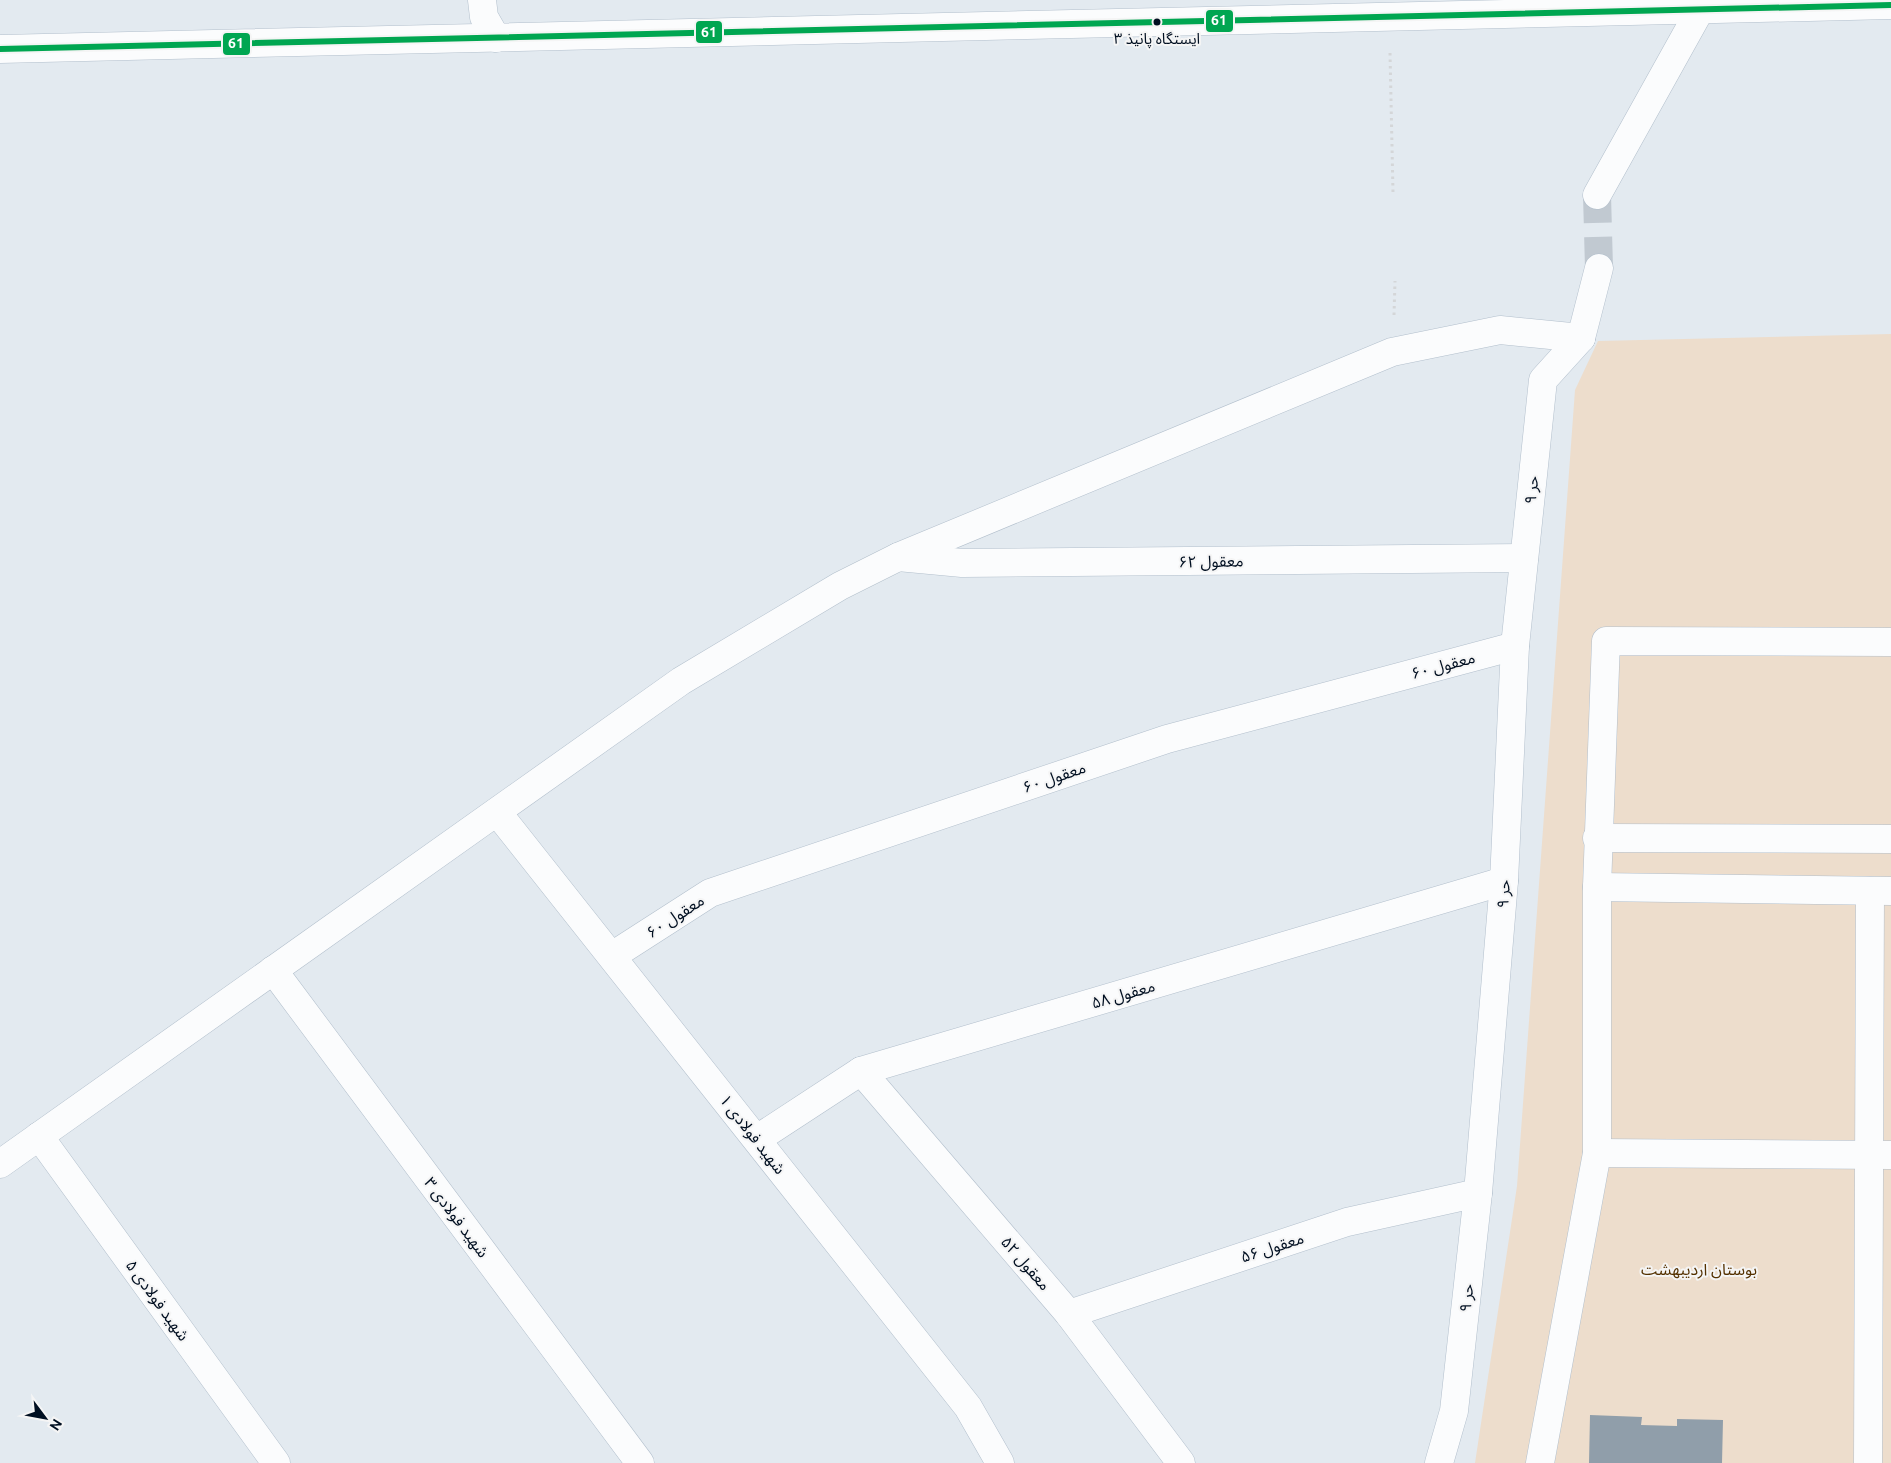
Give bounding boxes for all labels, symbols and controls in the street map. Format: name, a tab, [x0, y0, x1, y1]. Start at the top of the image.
line badge: 61	[1205, 9, 1234, 33]
text: 61	[1211, 12, 1227, 28]
marker: ایستگاه پانیذ ۳	[1152, 17, 1162, 27]
line badge: 61	[695, 20, 723, 44]
text: 61	[701, 24, 717, 40]
place label: ایستگاه پانیذ ۳	[1114, 30, 1200, 49]
line badge: 61	[222, 32, 251, 56]
text: 61	[228, 35, 244, 51]
street label: حر ۹	[1521, 475, 1542, 505]
street label: معقول ۶۲	[1178, 551, 1244, 573]
street label: معقول ۶۰	[1409, 648, 1477, 684]
street label: معقول ۶۰	[1020, 758, 1088, 798]
street label: حر ۹	[1493, 879, 1514, 909]
street label: معقول ۶۰	[643, 891, 708, 943]
street label: معقول ۵۸	[1089, 976, 1157, 1014]
street label: شهید فولادی ۱	[716, 1091, 789, 1178]
street label: شهید فولادی ۳	[420, 1173, 493, 1261]
street label: معقول ۵۶	[1238, 1228, 1306, 1268]
street label: معقول ۵۲	[996, 1232, 1054, 1295]
street label: شهید فولادی ۵	[122, 1256, 193, 1344]
park label: بوستان اردیبهشت	[1641, 1260, 1757, 1279]
street label: حر ۹	[1456, 1283, 1477, 1313]
north arrow	[20, 1393, 70, 1443]
text: N	[46, 1416, 66, 1434]

